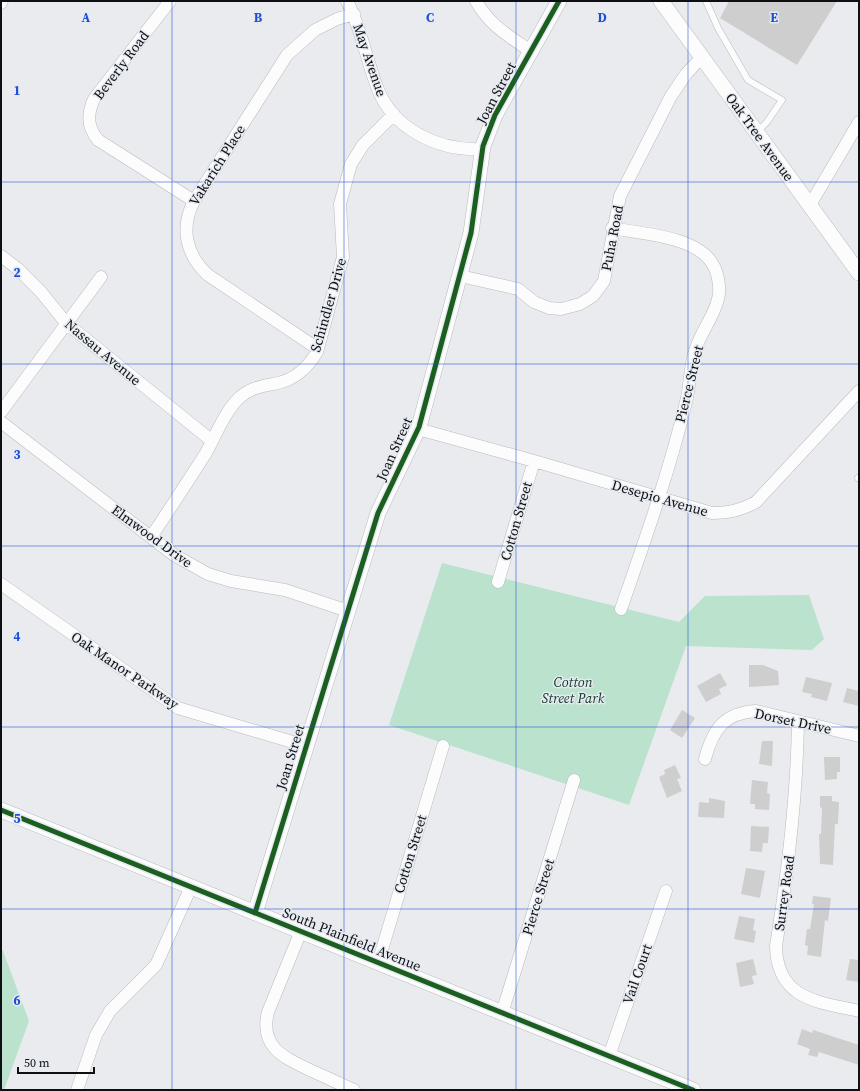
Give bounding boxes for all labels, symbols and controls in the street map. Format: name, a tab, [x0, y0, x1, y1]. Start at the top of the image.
text: A	[82, 9, 91, 26]
text: B	[254, 9, 263, 26]
text: C	[426, 9, 434, 26]
text: D	[597, 9, 607, 26]
text: E	[770, 9, 778, 26]
street label: May Avenue	[348, 21, 392, 99]
street label: Beverly Road	[88, 26, 154, 104]
street label: Joan Street	[471, 58, 521, 128]
text: 1	[13, 82, 21, 99]
street label: Oak Tree Avenue	[721, 89, 799, 185]
street label: Vakarich Place	[184, 121, 250, 209]
street label: Puha Road	[596, 203, 628, 273]
street label: Schindler Drive	[305, 256, 351, 354]
text: 2	[13, 264, 21, 281]
street label: Nassau Avenue	[61, 314, 145, 390]
street label: Pierce Street	[670, 343, 708, 425]
street label: Joan Street	[371, 414, 417, 485]
text: 3	[13, 446, 21, 463]
street label: Desepio Avenue	[609, 475, 711, 521]
street label: Cotton Street	[495, 479, 537, 563]
street label: Elmwood Drive	[107, 500, 197, 572]
street label: Oak Manor Parkway	[67, 626, 184, 714]
text: 4	[13, 628, 21, 645]
park label: Cotton Street Park	[542, 672, 605, 708]
street label: Dorset Drive	[753, 703, 833, 739]
street label: Joan Street	[270, 721, 310, 793]
text: 5	[13, 810, 21, 827]
street label: Cotton Street	[389, 812, 432, 896]
street label: Surrey Road	[769, 854, 799, 932]
street label: Pierce Street	[517, 856, 559, 938]
street label: South Plainfield Avenue	[280, 902, 424, 976]
street label: Vail Court	[617, 941, 657, 1007]
text: 6	[13, 992, 21, 1009]
scale bar	[18, 1049, 94, 1075]
text: 50 m	[24, 1055, 50, 1071]

